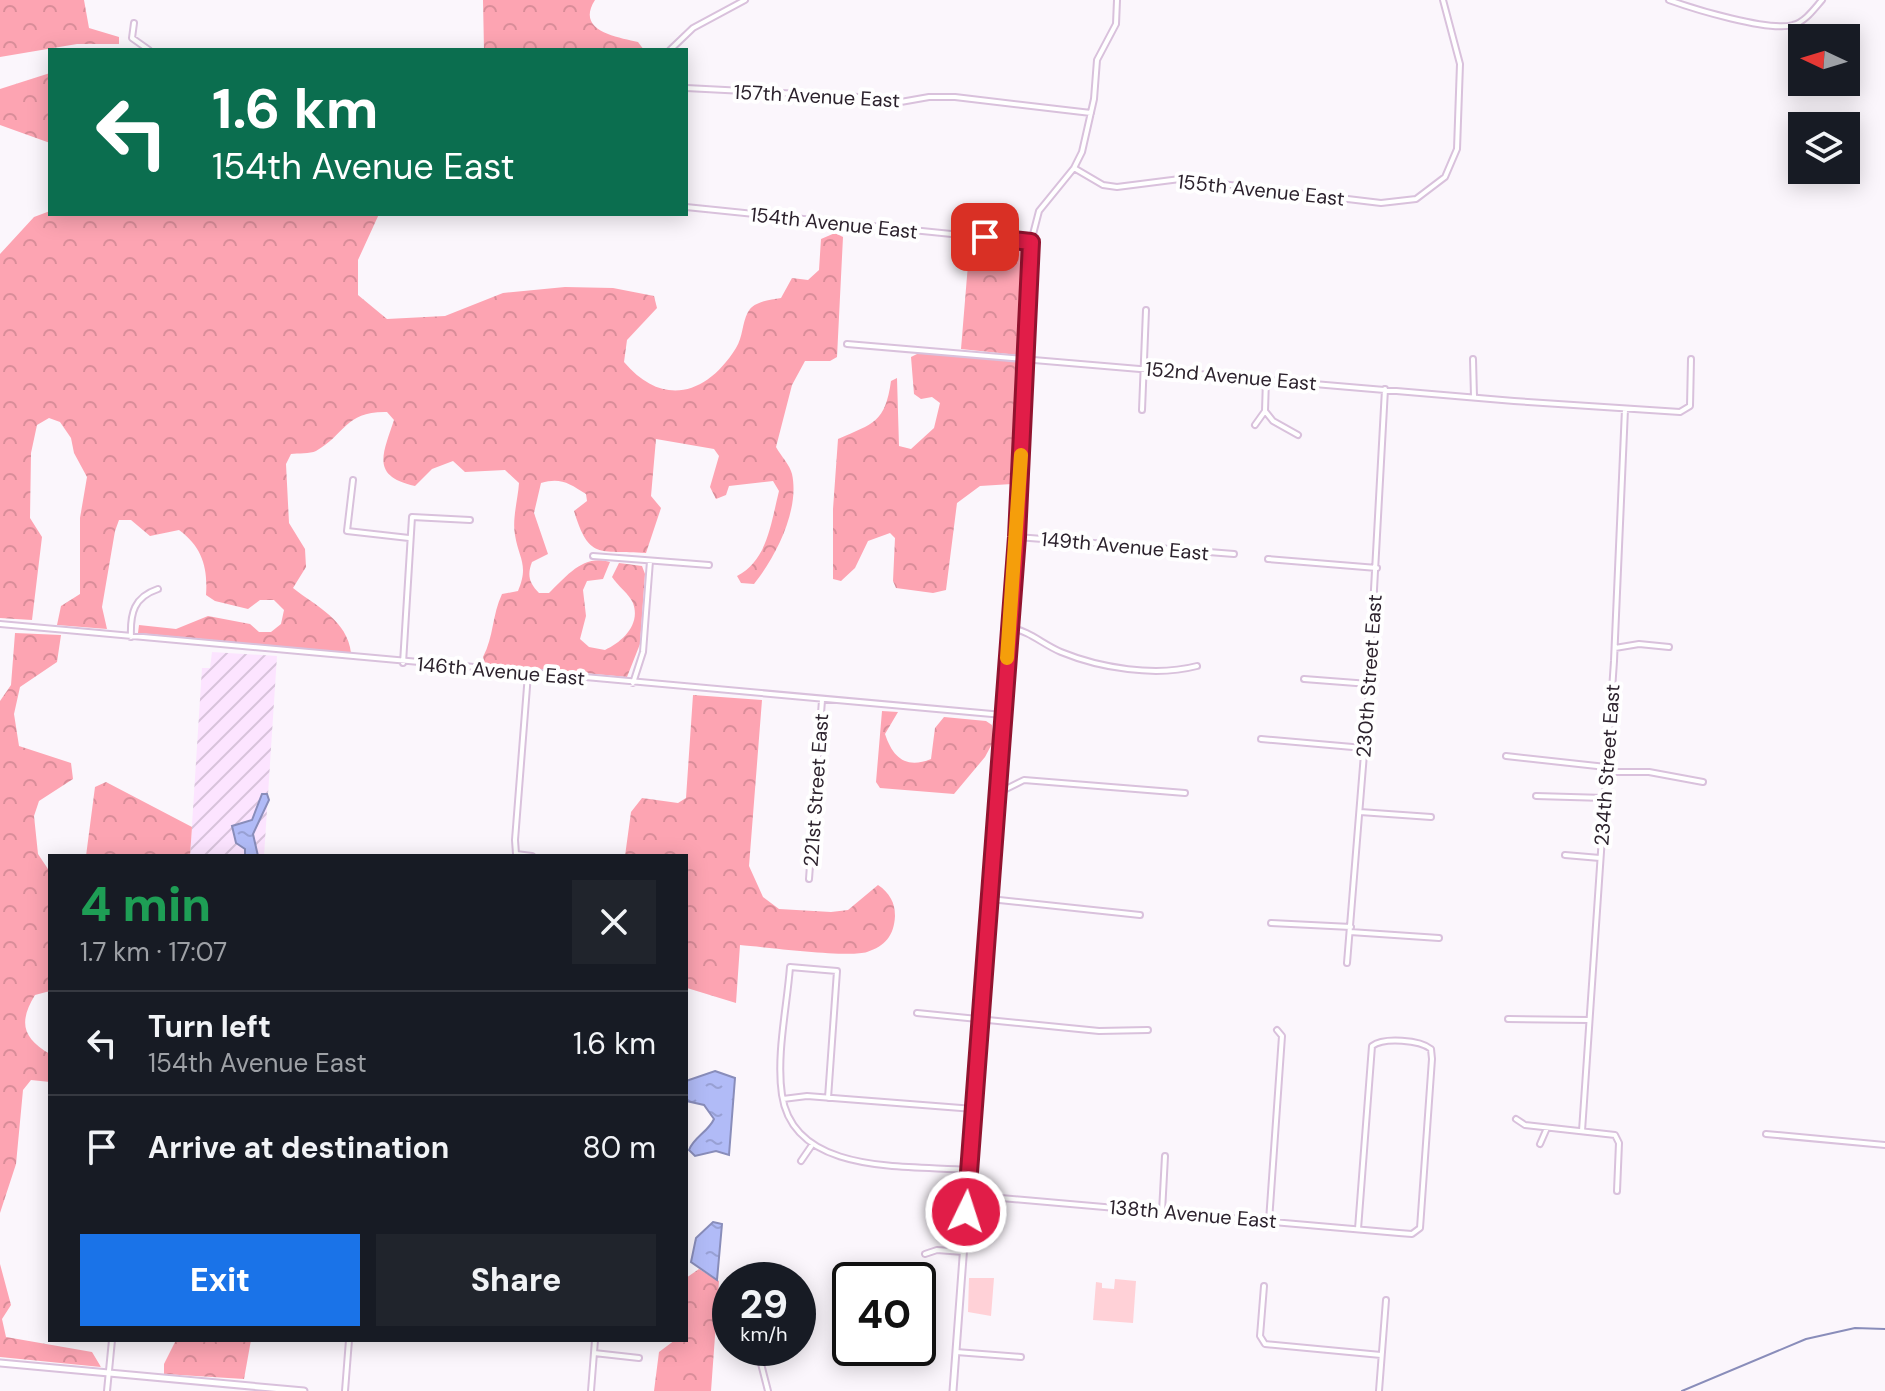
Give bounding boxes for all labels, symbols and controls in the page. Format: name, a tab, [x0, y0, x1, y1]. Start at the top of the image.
north arrow	[1788, 24, 1860, 96]
map controls	[1788, 24, 1860, 184]
text: 1.6 km	[212, 72, 379, 145]
street label: 157th Avenue East	[733, 79, 901, 113]
icon: left	[80, 80, 184, 184]
button: layers	[1788, 112, 1860, 184]
text: 154th Avenue East	[212, 143, 515, 190]
street label: 155th Avenue East	[1176, 168, 1346, 212]
street label: 154th Avenue East	[749, 201, 919, 245]
pin	[951, 203, 1019, 271]
icon: arrive	[963, 215, 1007, 259]
street label: 152nd Avenue East	[1144, 356, 1318, 396]
street label: 149th Avenue East	[1040, 526, 1210, 566]
street label: 230th Street East	[1350, 593, 1388, 758]
street label: 146th Avenue East	[416, 651, 586, 691]
street label: 234th Street East	[1588, 683, 1626, 847]
street label: 221st Street East	[798, 712, 834, 868]
text: 4 min	[80, 873, 211, 936]
button: close	[572, 880, 656, 964]
text: 1.7 km · 17:07	[80, 935, 227, 969]
text: Turn left	[148, 1007, 271, 1046]
icon: left	[80, 1021, 124, 1065]
text: 1.6 km	[573, 1024, 656, 1063]
text: 154th Avenue East	[148, 1046, 367, 1080]
icon: arrive	[80, 1125, 124, 1169]
text: Arrive at destination	[148, 1128, 449, 1167]
text: 80 m	[583, 1128, 656, 1167]
position arrow	[924, 1170, 1008, 1254]
street label: 138th Avenue East	[1108, 1194, 1278, 1234]
button: Exit	[80, 1234, 360, 1326]
button: Share	[376, 1234, 656, 1326]
speed limit sign: 40	[832, 1262, 936, 1366]
text: 29	[740, 1278, 788, 1330]
text: km/h	[740, 1321, 788, 1347]

